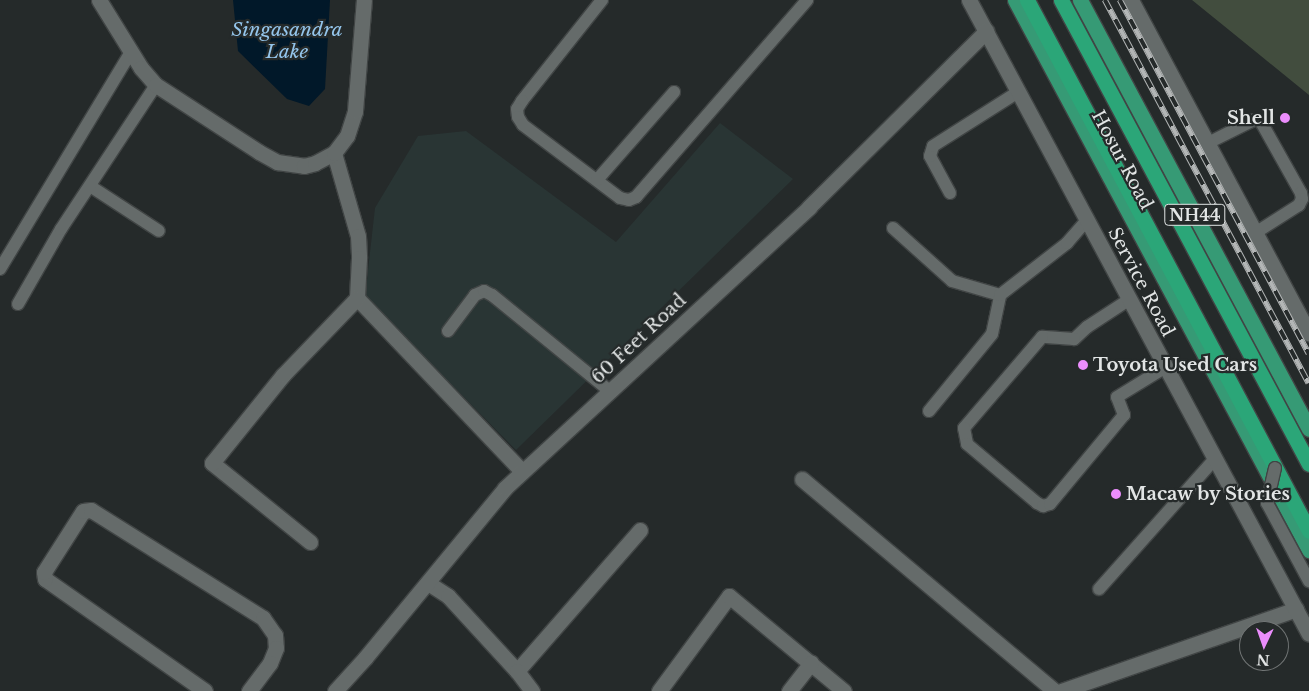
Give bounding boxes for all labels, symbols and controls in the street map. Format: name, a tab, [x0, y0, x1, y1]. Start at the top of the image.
water label: Singasandra Lake	[231, 19, 343, 63]
street label: Hosur Road	[1087, 106, 1157, 214]
place label: Shell	[1227, 107, 1275, 129]
marker: Shell	[1279, 112, 1291, 124]
road number: NH44	[1164, 202, 1226, 228]
street label: Service Road	[1103, 224, 1179, 340]
street label: 60 Feet Road	[587, 290, 691, 388]
place label: Toyota Used Cars	[1093, 354, 1257, 376]
marker: Toyota Used Cars	[1077, 359, 1089, 371]
place label: Macaw by Stories	[1126, 483, 1291, 505]
marker: Macaw by Stories	[1110, 488, 1122, 500]
north arrow	[1239, 621, 1289, 671]
text: N	[1256, 651, 1270, 669]

